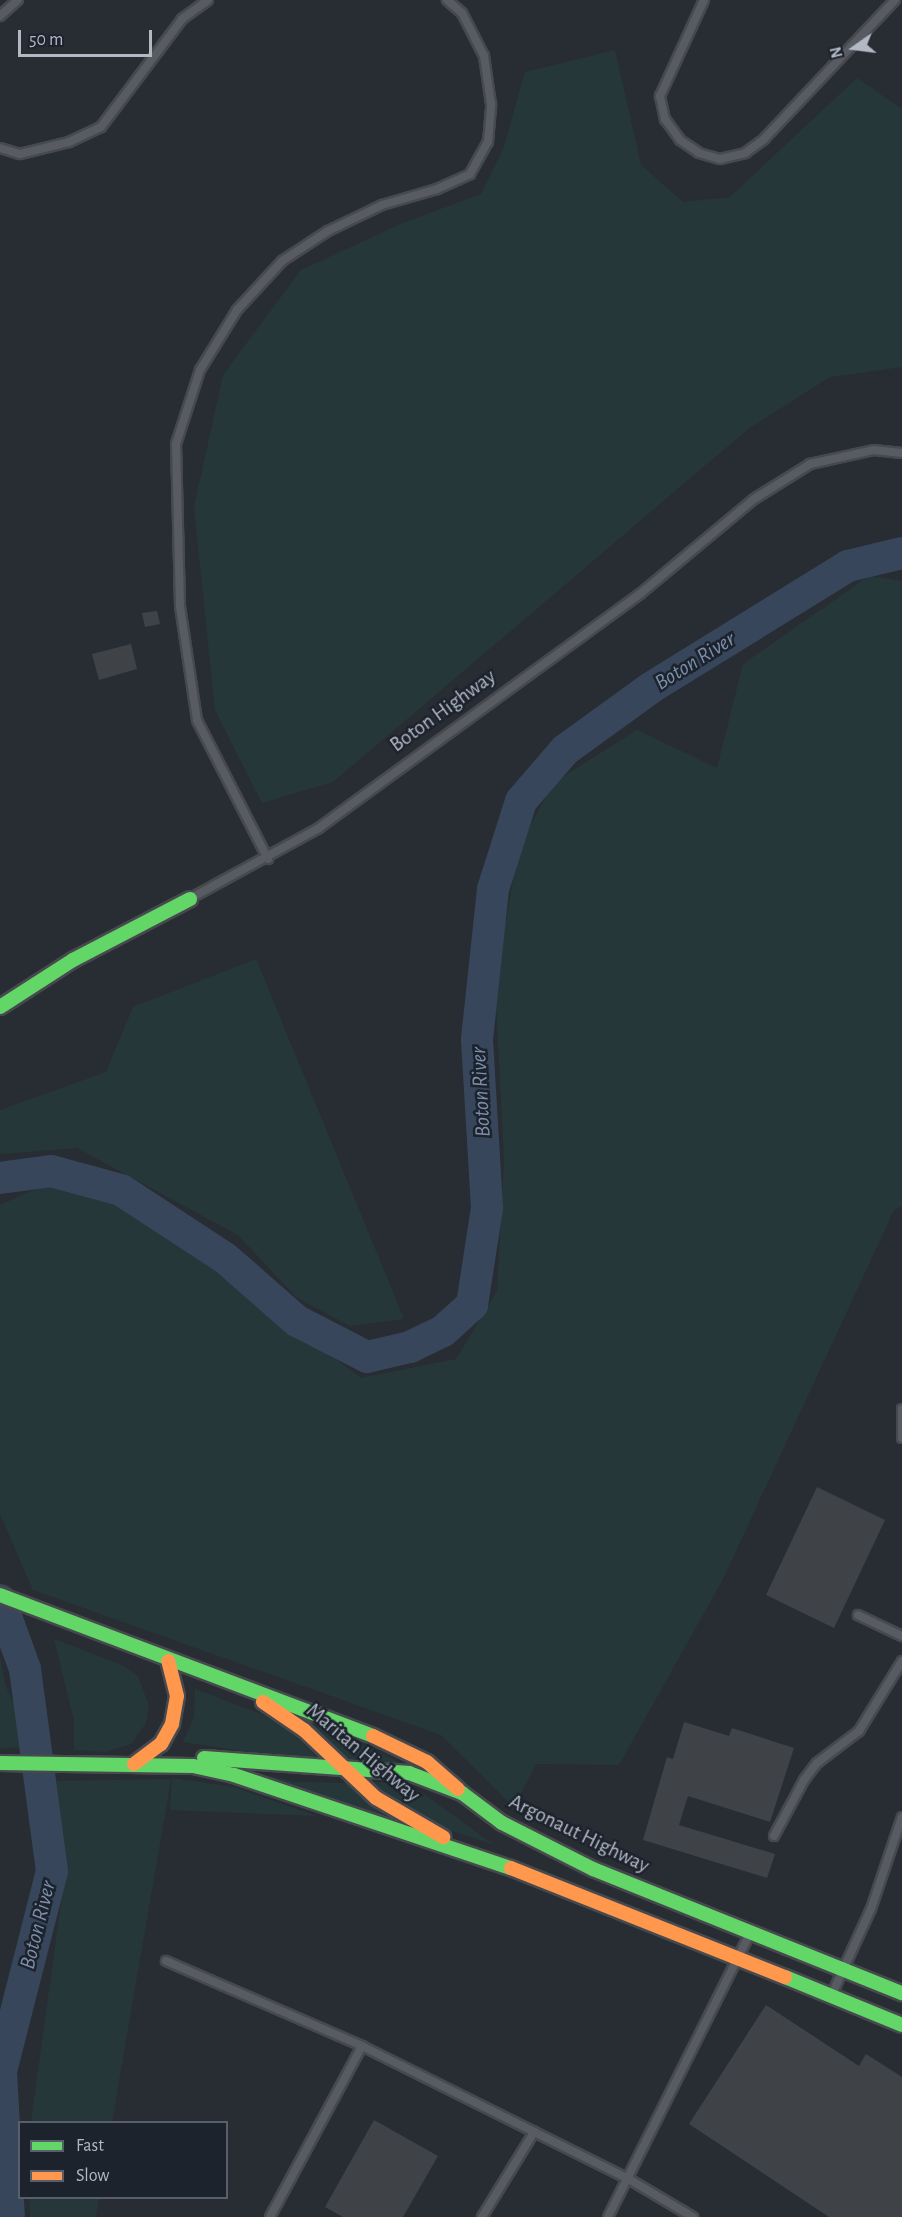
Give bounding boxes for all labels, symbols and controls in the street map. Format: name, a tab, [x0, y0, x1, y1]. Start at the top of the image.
scale bar	[21, 18, 154, 56]
north arrow	[824, 18, 884, 78]
text: 50 m	[29, 31, 63, 49]
text: N	[827, 45, 846, 60]
water label: Boton River	[650, 626, 740, 696]
street label: Boton Highway	[385, 664, 501, 758]
water label: Boton River	[465, 1046, 497, 1138]
street label: Maritan Highway	[301, 1698, 425, 1808]
street label: Argonaut Highway	[505, 1789, 653, 1879]
water label: Boton River	[14, 1878, 62, 1972]
legend	[18, 2121, 228, 2199]
text: Fast	[76, 2137, 104, 2155]
text: Slow	[76, 2167, 109, 2185]

